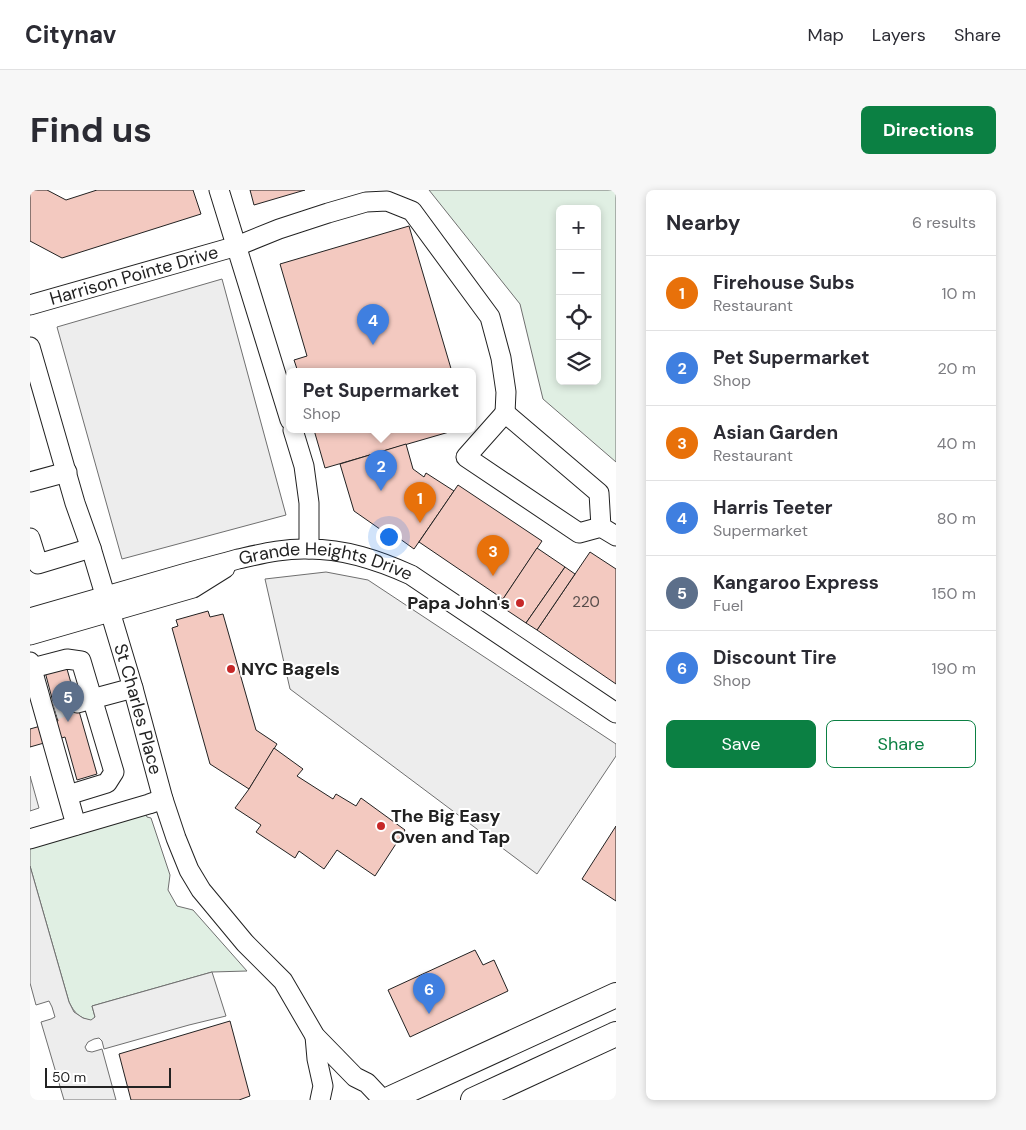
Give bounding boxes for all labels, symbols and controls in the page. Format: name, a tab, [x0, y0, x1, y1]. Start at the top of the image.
text: Citynav	[25, 19, 116, 50]
text: Map	[808, 23, 844, 47]
text: Layers	[872, 23, 926, 47]
text: Share	[954, 23, 1001, 47]
button: Directions	[861, 106, 996, 154]
text: Find us	[30, 107, 152, 153]
map controls	[556, 205, 601, 385]
button: +	[556, 205, 601, 250]
text: Nearby	[666, 209, 740, 237]
text: 6 results	[912, 212, 976, 233]
street label: Harrison Pointe Drive	[47, 240, 221, 311]
button: −	[556, 250, 601, 295]
text: Firehouse Subs	[713, 270, 855, 295]
text: 1	[679, 283, 685, 304]
text: 10 m	[942, 283, 976, 304]
button: locate	[556, 295, 601, 340]
text: Restaurant	[713, 295, 793, 316]
pin: 4	[357, 304, 389, 345]
button: layers	[556, 340, 601, 385]
text: Pet Supermarket	[713, 345, 870, 370]
text: 2	[677, 358, 687, 379]
text: 20 m	[937, 358, 976, 379]
popup	[286, 368, 476, 433]
text: Shop	[713, 370, 751, 391]
text: Pet Supermarket	[303, 378, 459, 403]
text: Shop	[303, 403, 341, 424]
text: Asian Garden	[713, 420, 838, 445]
text: 3	[677, 433, 687, 454]
text: 40 m	[937, 433, 976, 454]
text: Restaurant	[713, 445, 793, 466]
pin: 2	[365, 450, 397, 491]
pin: 1	[404, 482, 436, 523]
text: Harris Teeter	[713, 495, 833, 520]
text: 4	[677, 508, 687, 529]
text: 80 m	[937, 508, 976, 529]
text: Supermarket	[713, 520, 808, 541]
your location	[376, 524, 402, 550]
pin: 3	[477, 535, 509, 576]
street label: Grande Heights Drive	[236, 537, 416, 586]
text: Kangaroo Express	[713, 570, 879, 595]
text: 5	[677, 583, 687, 604]
text: 150 m	[932, 583, 976, 604]
place label: Papa John's	[407, 591, 510, 615]
house number: 220	[572, 592, 600, 612]
text: Fuel	[713, 595, 743, 616]
marker: Papa John's	[514, 597, 526, 609]
street label: St Charles Place	[108, 641, 168, 777]
text: Discount Tire	[713, 645, 837, 670]
place label: NYC Bagels	[241, 657, 340, 681]
text: 6	[677, 658, 687, 679]
text: 190 m	[932, 658, 976, 679]
marker: NYC Bagels	[225, 663, 237, 675]
text: Shop	[713, 670, 751, 691]
pin: 5	[52, 681, 84, 722]
button: Save	[666, 720, 816, 768]
button: Share	[826, 720, 976, 768]
place label: The Big Easy Oven and Tap	[391, 804, 510, 849]
marker: The Big Easy Oven and Tap	[375, 820, 387, 832]
pin: 6	[413, 973, 445, 1014]
scale bar	[45, 1065, 171, 1088]
text: 50 m	[52, 1068, 86, 1086]

